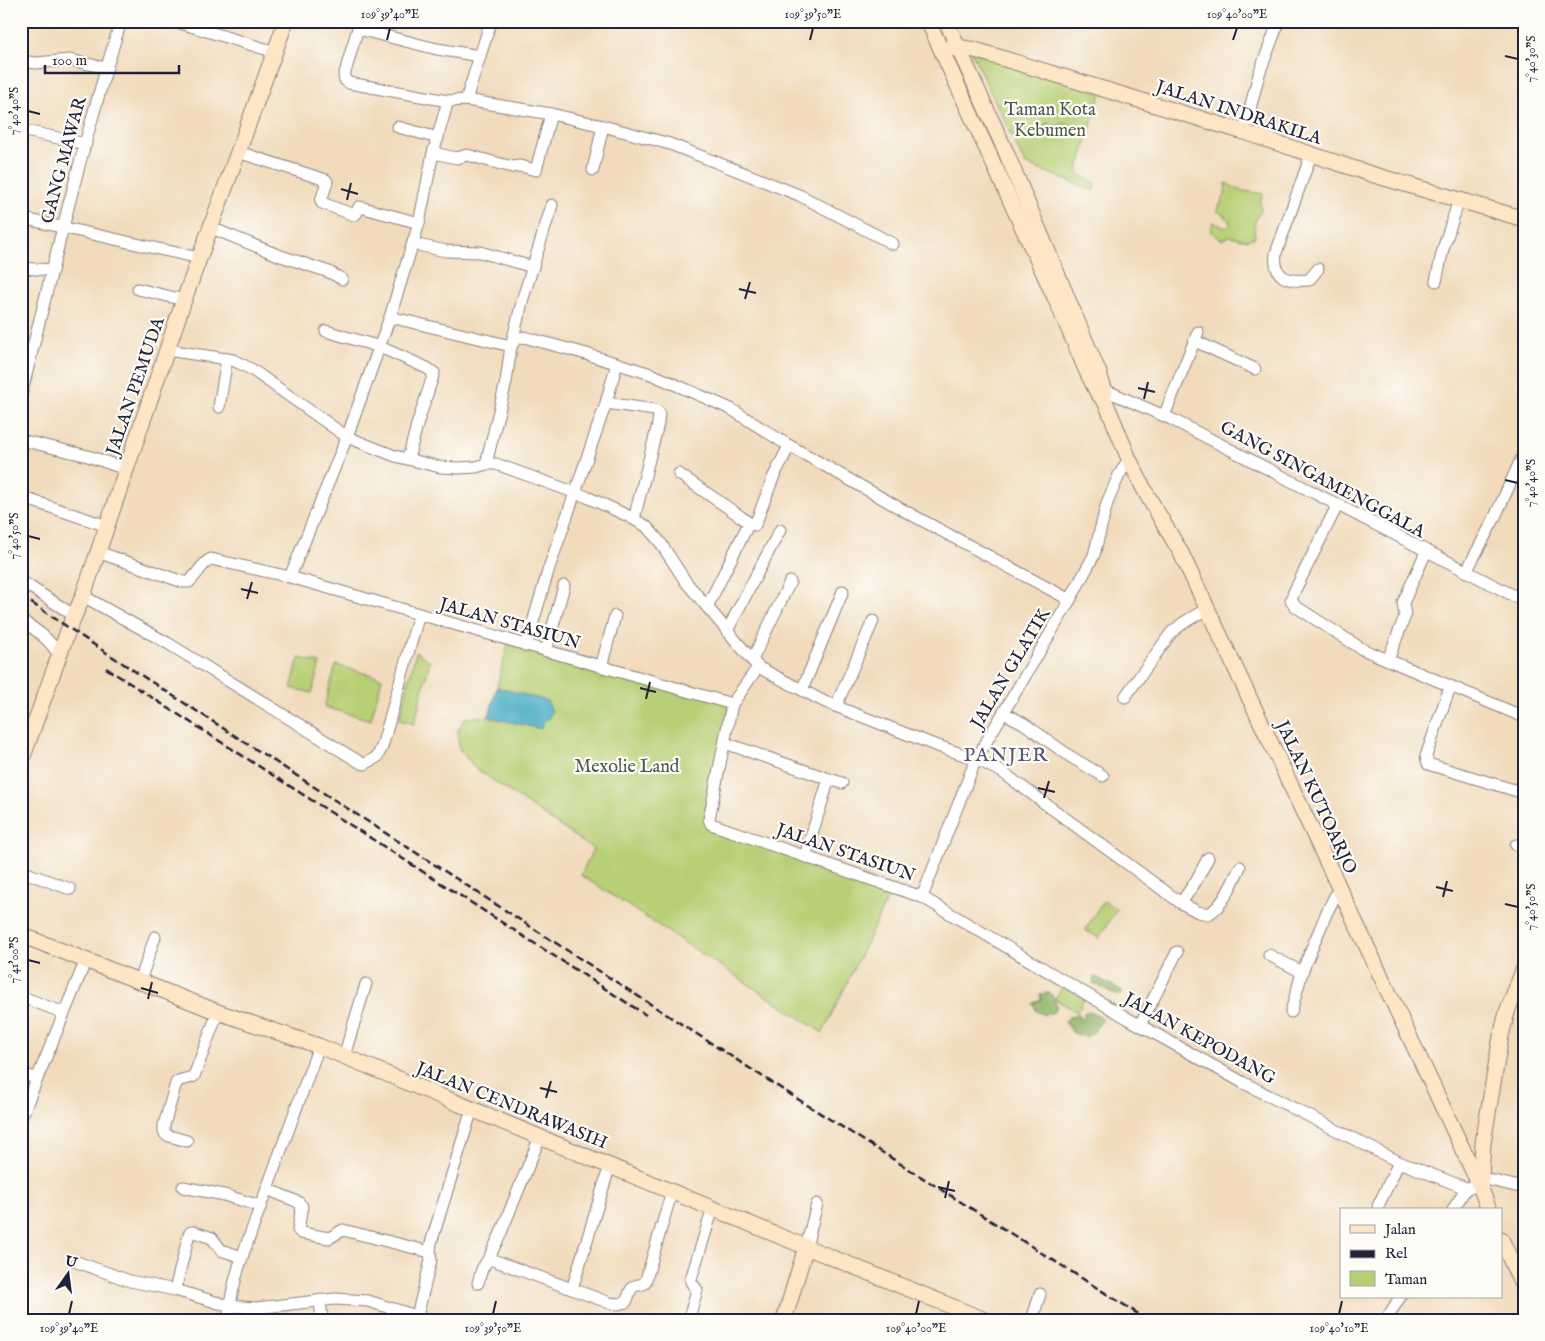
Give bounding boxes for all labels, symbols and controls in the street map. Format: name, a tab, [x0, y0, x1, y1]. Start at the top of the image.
text: 109°39'40"E	[361, 7, 419, 22]
text: 109°39'50"E	[785, 7, 841, 22]
text: 109°40'00"E	[1207, 7, 1267, 22]
text: 7°40'30"S	[1524, 36, 1539, 83]
scale bar	[45, 42, 179, 74]
text: 100 m	[52, 51, 88, 70]
street label: JALAN INDRAKILA	[1151, 75, 1325, 151]
text: 7°40'40"S	[7, 87, 22, 135]
street label: GANG MAWAR	[36, 93, 93, 226]
park label: Taman Kota Kebumen	[1004, 99, 1096, 143]
street label: JALAN PEMUDA	[101, 314, 171, 461]
street label: GANG SINGAMENGGALA	[1216, 416, 1430, 545]
text: 7°40'40"S	[1524, 459, 1539, 507]
text: 7°40'50"S	[7, 513, 22, 559]
street label: JALAN STASIUN	[435, 593, 583, 656]
street label: JALAN GLATIK	[965, 604, 1057, 735]
street label: JALAN KUTOARJO	[1269, 715, 1361, 878]
district label: PANJER	[963, 743, 1049, 768]
park label: Mexolie Land	[575, 756, 680, 779]
street label: JALAN STASIUN	[771, 818, 918, 888]
text: 7°40'50"S	[1524, 884, 1539, 930]
text: 7°41'00"S	[7, 937, 22, 983]
street label: JALAN KEPODANG	[1118, 987, 1280, 1091]
street label: JALAN CENDRAWASIH	[410, 1057, 611, 1155]
legend	[1340, 1208, 1502, 1298]
text: Jalan	[1383, 1220, 1416, 1239]
text: Rel	[1385, 1244, 1408, 1263]
north arrow	[42, 1248, 92, 1298]
text: U	[62, 1252, 80, 1273]
text: Taman	[1385, 1270, 1427, 1289]
text: 109°39'40"E	[40, 1321, 98, 1336]
text: 109°39'50"E	[465, 1321, 521, 1336]
text: 109°40'00"E	[886, 1321, 946, 1336]
text: 109°40'10"E	[1309, 1321, 1369, 1336]

